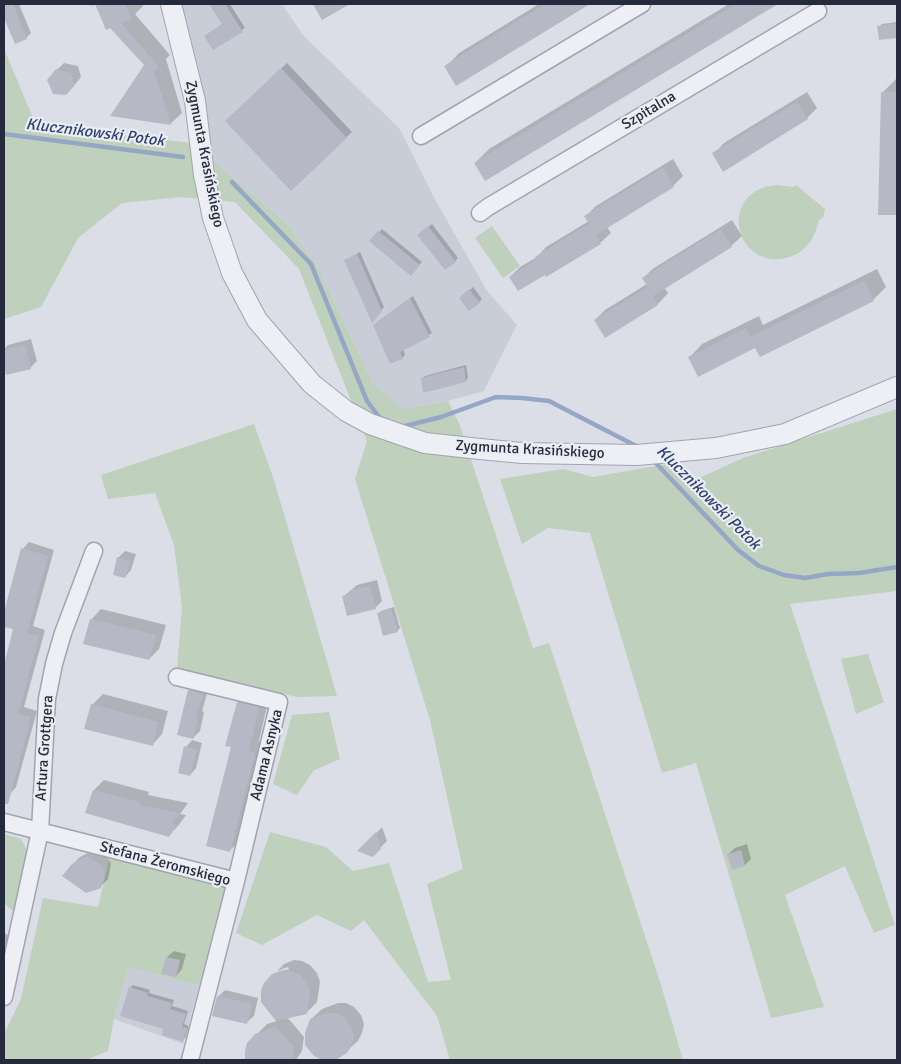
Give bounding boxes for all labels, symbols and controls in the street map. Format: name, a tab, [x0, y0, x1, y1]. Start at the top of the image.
street label: Zygmunta Krasińskiego	[181, 79, 227, 229]
street label: Szpitalna	[619, 88, 679, 134]
water label: Klucznikowski Potok	[25, 115, 165, 151]
street label: Zygmunta Krasińskiego	[455, 437, 605, 463]
water label: Klucznikowski Potok	[652, 442, 764, 554]
street label: Artura Grottgera	[32, 694, 58, 802]
street label: Adama Asnyka	[247, 708, 287, 802]
street label: Stefana Żeromskiego	[98, 838, 232, 890]

